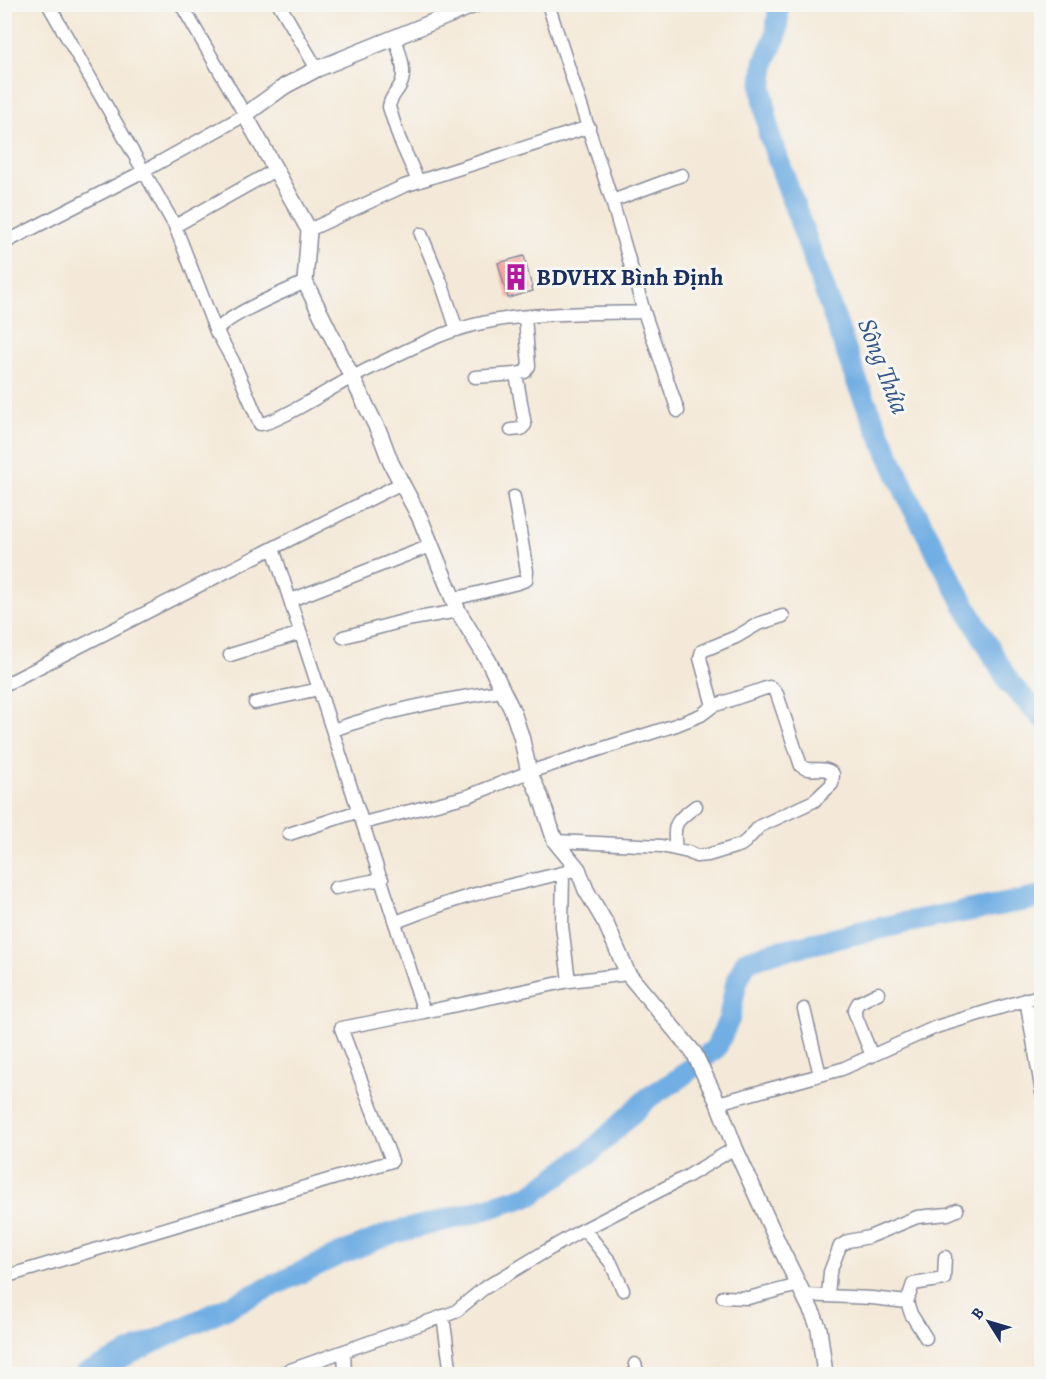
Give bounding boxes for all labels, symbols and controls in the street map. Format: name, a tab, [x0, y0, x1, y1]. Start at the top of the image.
place label: BDVHX Bình Định	[536, 261, 723, 293]
building icon: BDVHX Bình Định	[501, 262, 531, 292]
water label: Sông Thứa	[849, 313, 918, 419]
north arrow	[959, 1292, 1019, 1352]
text: B	[966, 1303, 990, 1324]

